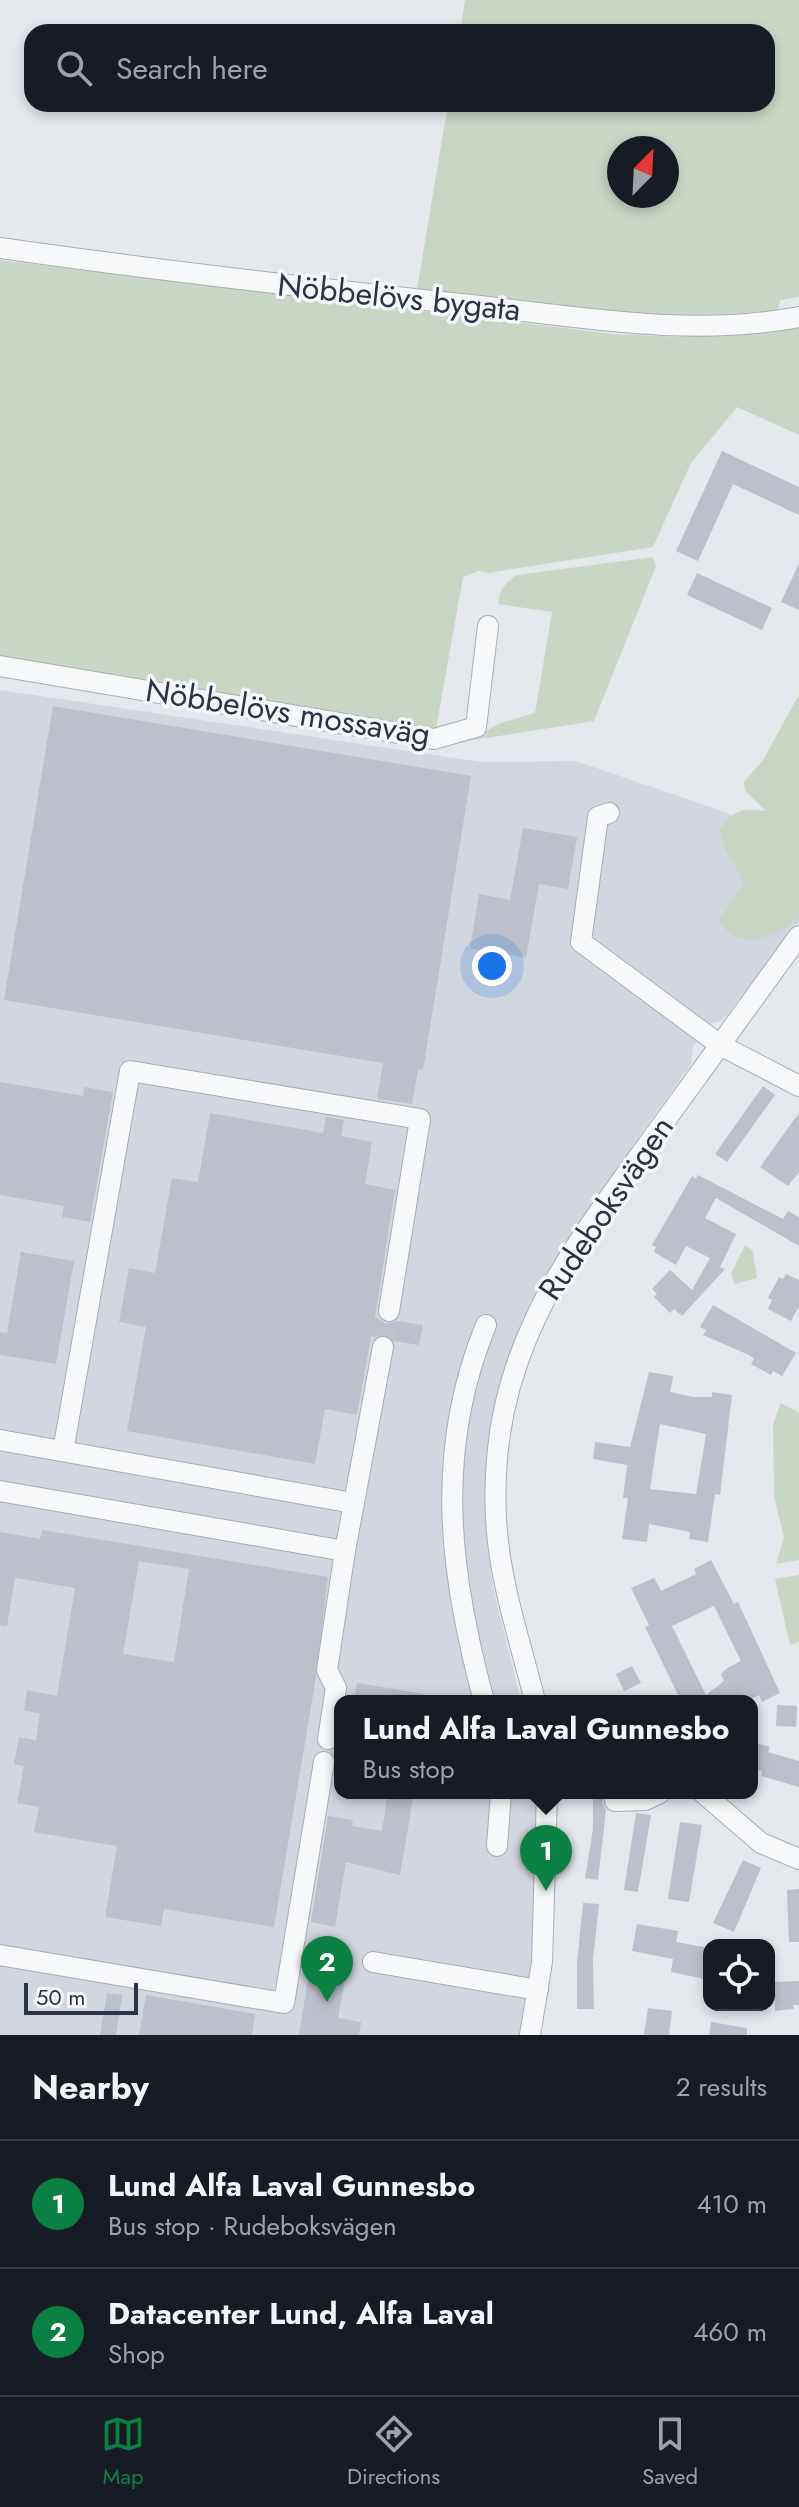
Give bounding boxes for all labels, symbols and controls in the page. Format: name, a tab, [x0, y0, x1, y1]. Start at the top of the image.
search box	[24, 24, 775, 112]
icon: search	[52, 46, 96, 90]
text: Search here	[116, 47, 268, 90]
north arrow	[607, 136, 679, 208]
street label: Nöbbelövs bygata	[275, 261, 523, 333]
street label: Nöbbelövs mossaväg	[142, 667, 434, 757]
your location	[472, 946, 512, 986]
street label: Rudeboksvägen	[527, 1107, 685, 1309]
popup	[334, 1695, 758, 1799]
text: Lund Alfa Laval Gunnesbo	[362, 1707, 730, 1750]
text: Bus stop	[362, 1750, 455, 1788]
pin: 1	[520, 1825, 572, 1891]
pin: 2	[301, 1936, 353, 2002]
map controls	[703, 1939, 775, 2011]
button: locate	[703, 1939, 775, 2011]
scale bar	[24, 1979, 138, 2015]
text: 50 m	[36, 1981, 85, 2013]
text: Nearby	[32, 2063, 149, 2112]
text: 2 results	[676, 2068, 767, 2106]
text: Lund Alfa Laval Gunnesbo	[108, 2164, 475, 2207]
text: 1	[51, 2185, 65, 2223]
text: 410 m	[696, 2185, 767, 2223]
text: Bus stop · Rudeboksvägen	[108, 2207, 397, 2245]
text: Datacenter Lund, Alfa Laval	[108, 2292, 494, 2335]
text: 2	[49, 2313, 67, 2351]
text: 460 m	[693, 2313, 767, 2351]
text: Shop	[108, 2335, 165, 2373]
tab: Map	[101, 2412, 145, 2492]
tab: Directions	[347, 2412, 440, 2492]
tab: Saved	[642, 2412, 698, 2492]

